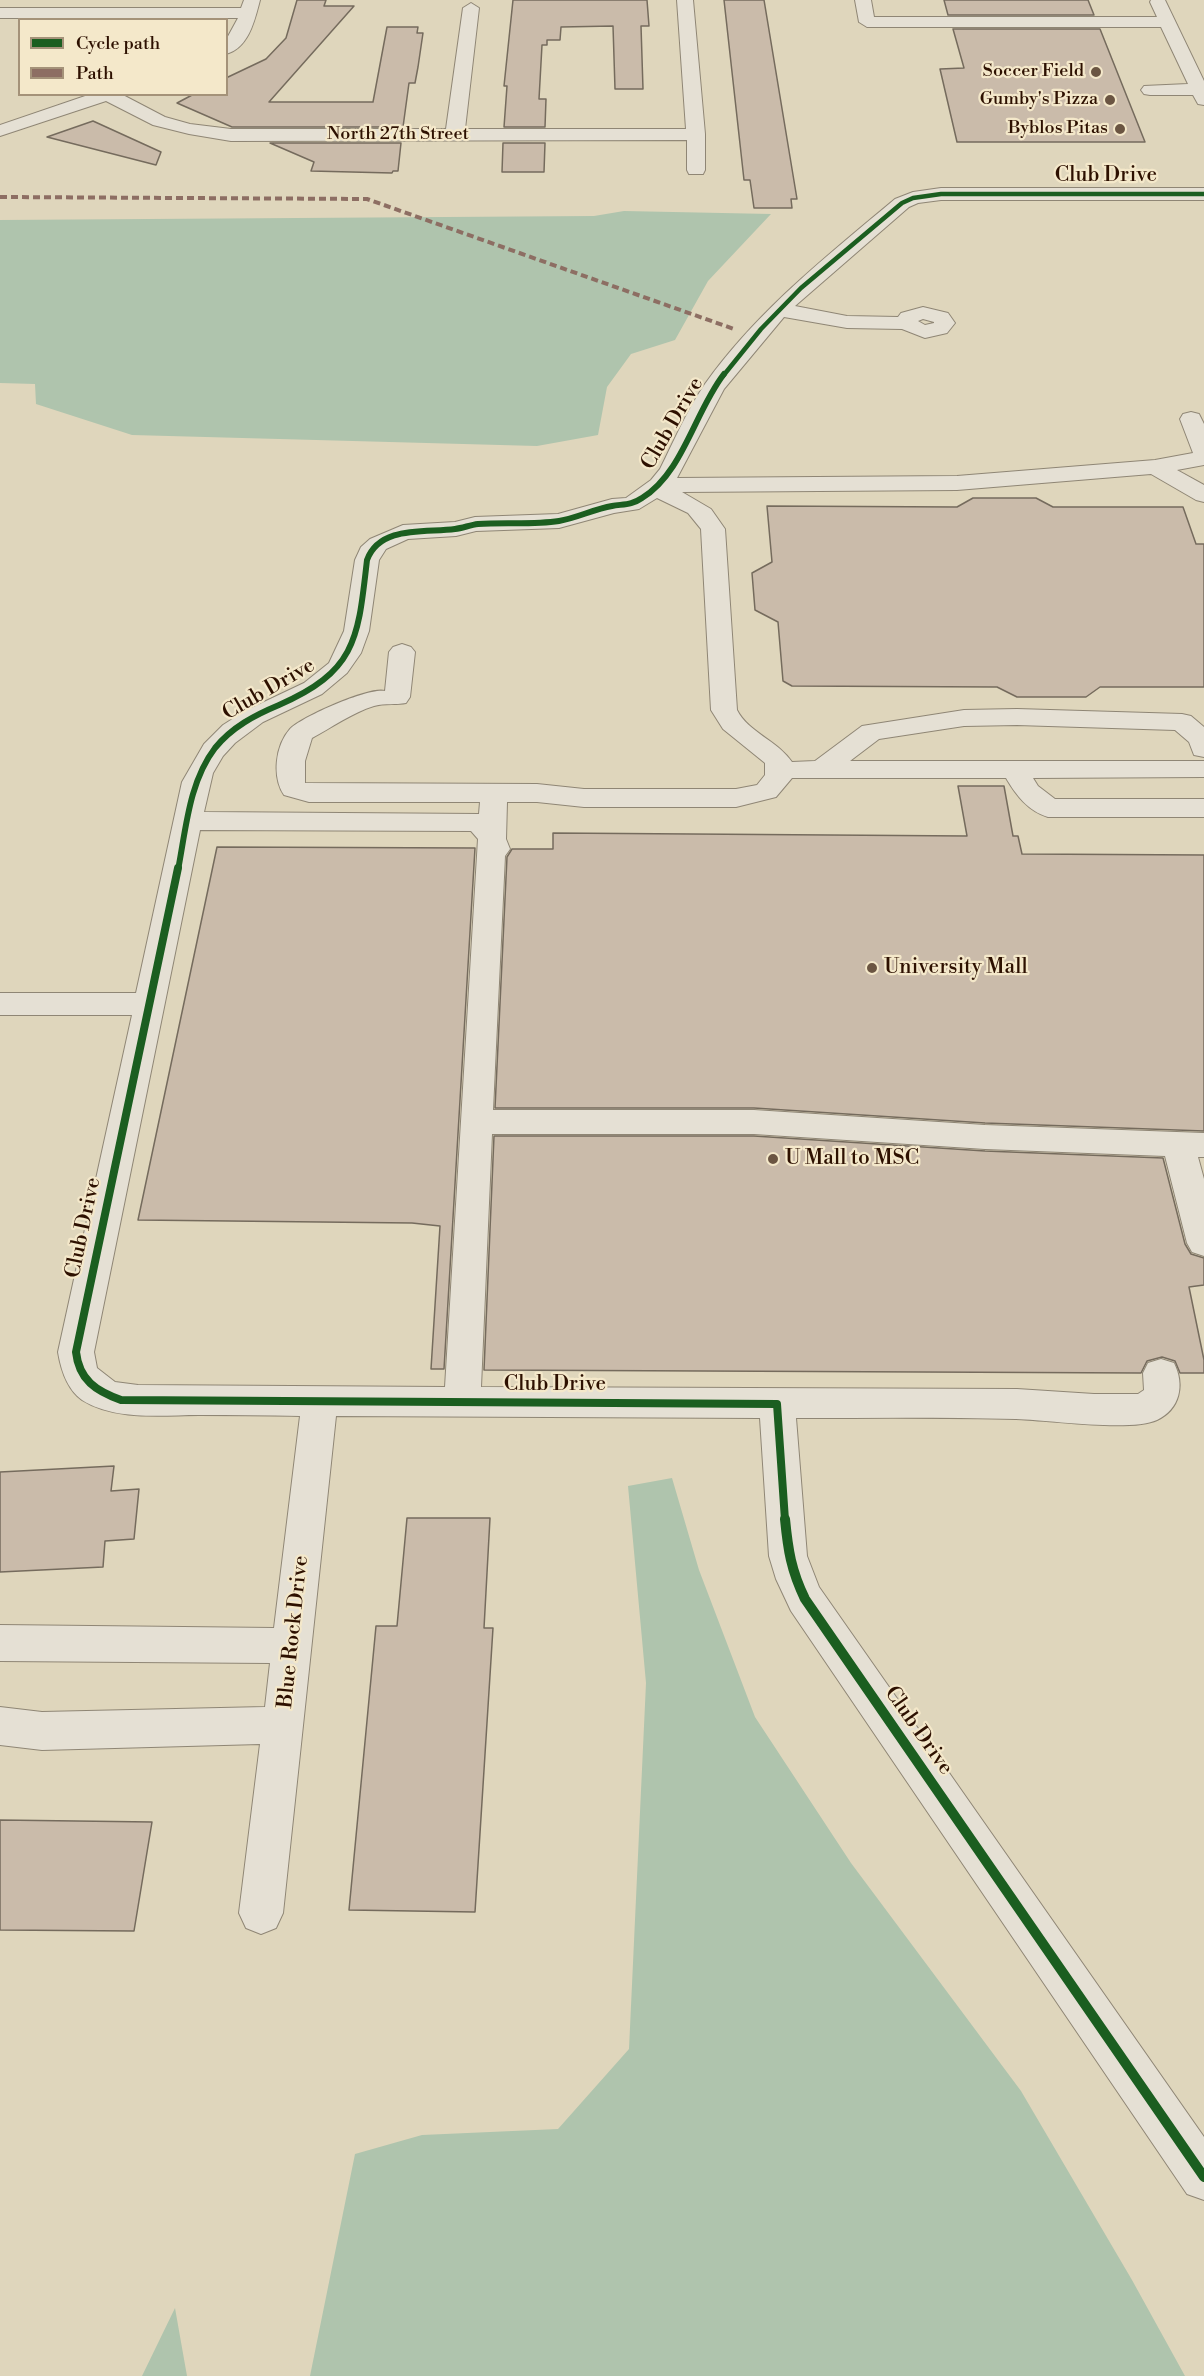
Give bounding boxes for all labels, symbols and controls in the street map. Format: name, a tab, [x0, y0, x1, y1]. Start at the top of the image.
legend	[18, 18, 228, 96]
text: Cycle path	[76, 32, 160, 55]
place label: Soccer Field	[983, 61, 1084, 83]
text: Path	[76, 62, 114, 85]
marker: Soccer Field	[1089, 65, 1103, 79]
place label: Gumby's Pizza	[980, 89, 1098, 111]
marker: Gumby's Pizza	[1103, 93, 1117, 107]
place label: Byblos Pitas	[1008, 118, 1108, 140]
marker: Byblos Pitas	[1113, 122, 1127, 136]
street label: North 27th Street	[327, 124, 469, 146]
street label: Club Drive	[1055, 163, 1157, 189]
street label: Club Drive	[636, 373, 710, 475]
street label: Club Drive	[218, 653, 320, 727]
place label: University Mall	[884, 955, 1028, 981]
marker: University Mall	[865, 961, 879, 975]
place label: U Mall to MSC	[785, 1146, 919, 1172]
marker: U Mall to MSC	[766, 1152, 780, 1166]
street label: Club Drive	[61, 1175, 107, 1281]
street label: Club Drive	[504, 1372, 606, 1398]
street label: Blue Rock Drive	[273, 1554, 315, 1710]
street label: Club Drive	[878, 1682, 958, 1780]

